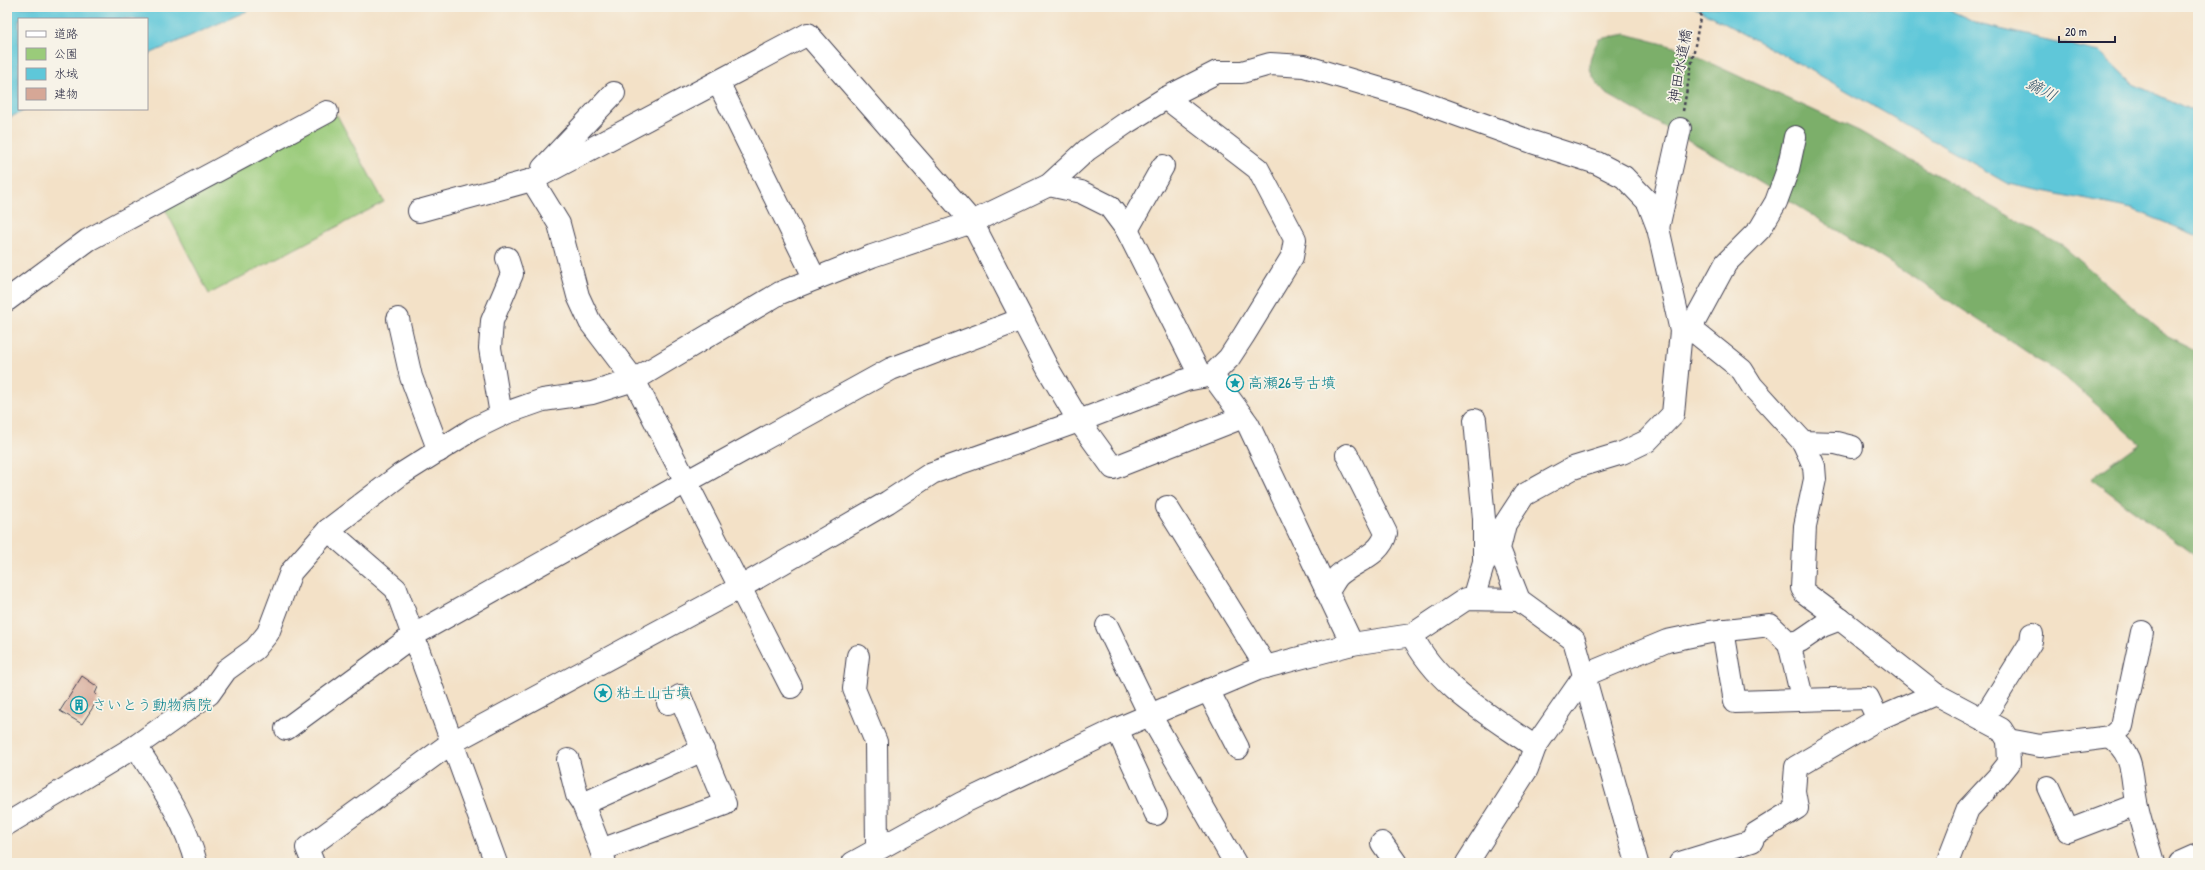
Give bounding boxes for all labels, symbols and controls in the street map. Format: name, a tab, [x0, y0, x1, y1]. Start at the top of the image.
legend	[18, 18, 148, 110]
scale bar	[2059, 18, 2115, 44]
text: 20 m	[2065, 23, 2087, 40]
text: 道路	[54, 25, 78, 42]
street label: 神田水道橋	[1663, 27, 1696, 105]
text: 公園	[54, 45, 78, 62]
text: 水域	[54, 65, 78, 82]
water label: 鏑川	[2023, 72, 2061, 106]
text: 建物	[54, 85, 78, 102]
place label: 高瀬26号古墳	[1248, 372, 1336, 393]
place icon: 高瀬26号古墳	[1225, 373, 1245, 393]
place label: 粘土山古墳	[616, 682, 691, 703]
place icon: 粘土山古墳	[593, 683, 613, 703]
place label: さいとう動物病院	[92, 694, 212, 715]
building icon: さいとう動物病院	[69, 695, 89, 715]

